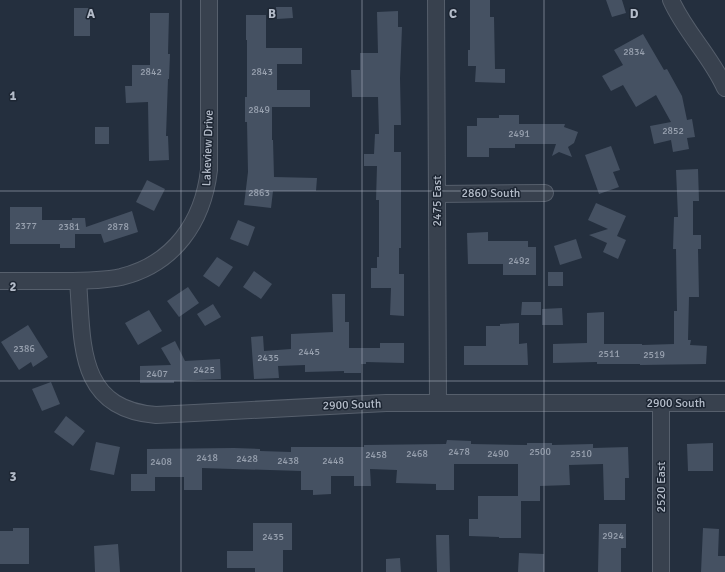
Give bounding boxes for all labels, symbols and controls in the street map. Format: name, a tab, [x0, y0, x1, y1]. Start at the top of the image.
text: A	[87, 6, 96, 22]
text: B	[268, 6, 276, 22]
text: C	[449, 6, 457, 22]
text: D	[630, 6, 639, 22]
house number: 2834	[623, 46, 645, 58]
house number: 2842	[140, 66, 162, 78]
house number: 2843	[251, 66, 273, 78]
text: 1	[9, 88, 17, 104]
house number: 2849	[248, 104, 270, 116]
street label: Lakeview Drive	[199, 110, 217, 186]
house number: 2852	[662, 125, 684, 137]
house number: 2491	[508, 128, 530, 140]
street label: 2475 East	[430, 176, 445, 226]
street label: 2860 South	[462, 186, 520, 201]
house number: 2863	[248, 187, 270, 199]
house number: 2377	[15, 220, 37, 232]
house number: 2381	[58, 221, 80, 233]
house number: 2878	[107, 221, 129, 233]
house number: 2492	[508, 255, 530, 267]
text: 2	[9, 279, 17, 295]
house number: 2386	[13, 343, 35, 355]
house number: 2445	[298, 346, 320, 358]
house number: 2511	[598, 348, 620, 360]
house number: 2519	[643, 349, 665, 361]
house number: 2435	[257, 352, 279, 364]
house number: 2425	[193, 364, 215, 376]
house number: 2407	[146, 368, 168, 380]
street label: 2900 South	[322, 396, 382, 414]
street label: 2900 South	[647, 396, 705, 411]
house number: 2478	[448, 446, 470, 458]
house number: 2500	[529, 446, 551, 458]
house number: 2468	[406, 448, 428, 460]
house number: 2490	[487, 448, 509, 460]
house number: 2510	[570, 448, 592, 460]
house number: 2458	[365, 449, 387, 461]
house number: 2418	[196, 452, 218, 464]
house number: 2428	[236, 453, 258, 465]
house number: 2438	[277, 455, 299, 467]
house number: 2448	[322, 455, 344, 467]
house number: 2408	[150, 456, 172, 468]
street label: 2520 East	[654, 462, 669, 512]
text: 3	[9, 469, 17, 485]
house number: 2924	[602, 530, 624, 542]
house number: 2435	[262, 531, 284, 543]

